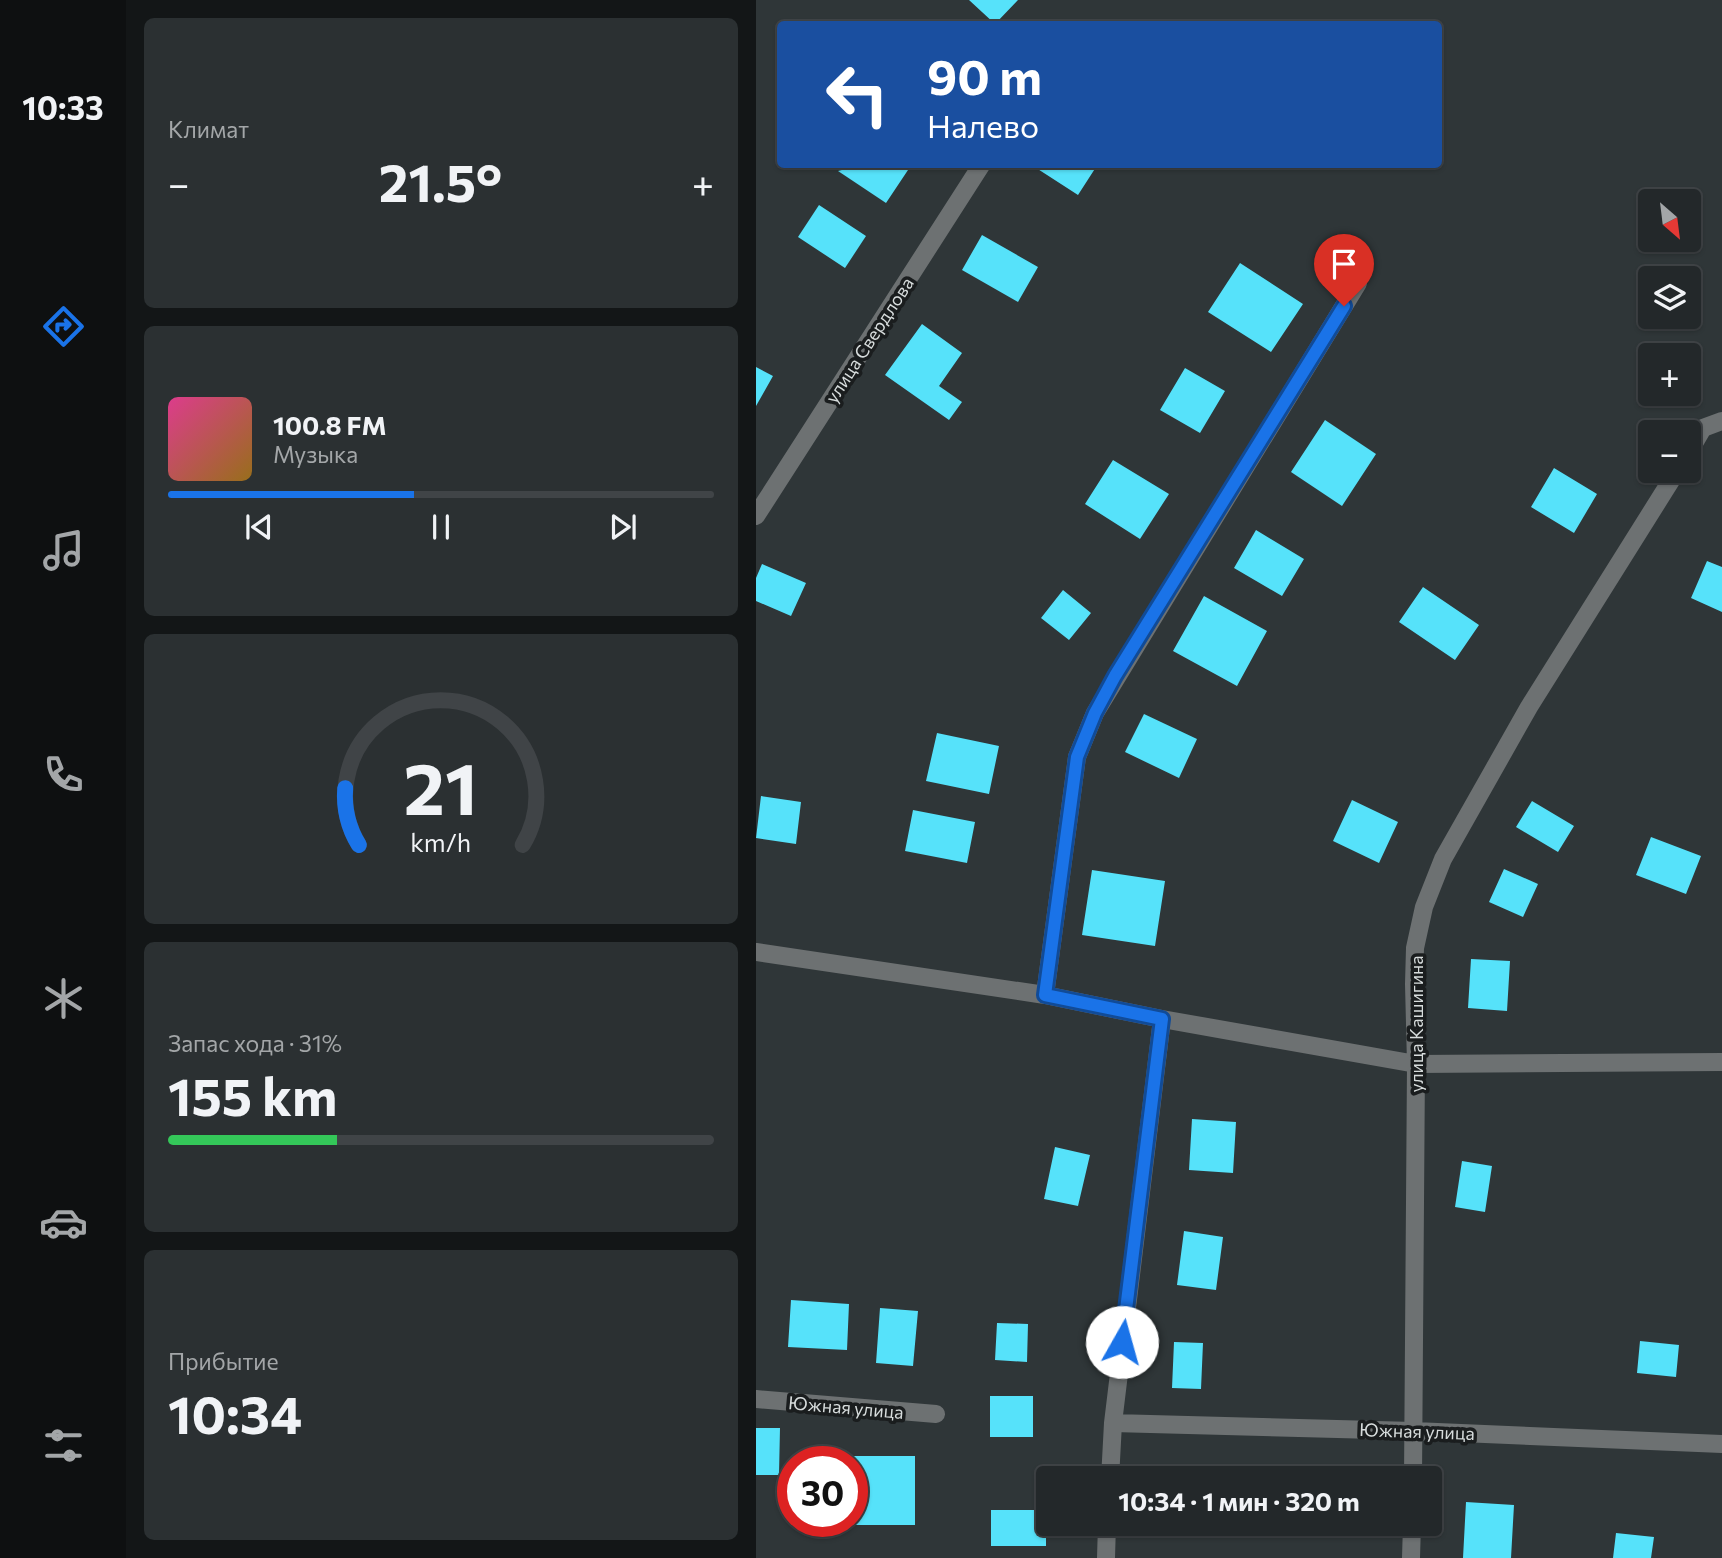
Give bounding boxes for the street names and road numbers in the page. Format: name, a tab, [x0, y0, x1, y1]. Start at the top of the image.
street label: улица Свердлова	[820, 273, 918, 407]
street label: улица Кашигина	[1405, 955, 1427, 1093]
street label: Южная улица	[788, 1391, 904, 1423]
street label: Южная улица	[1359, 1418, 1475, 1444]

